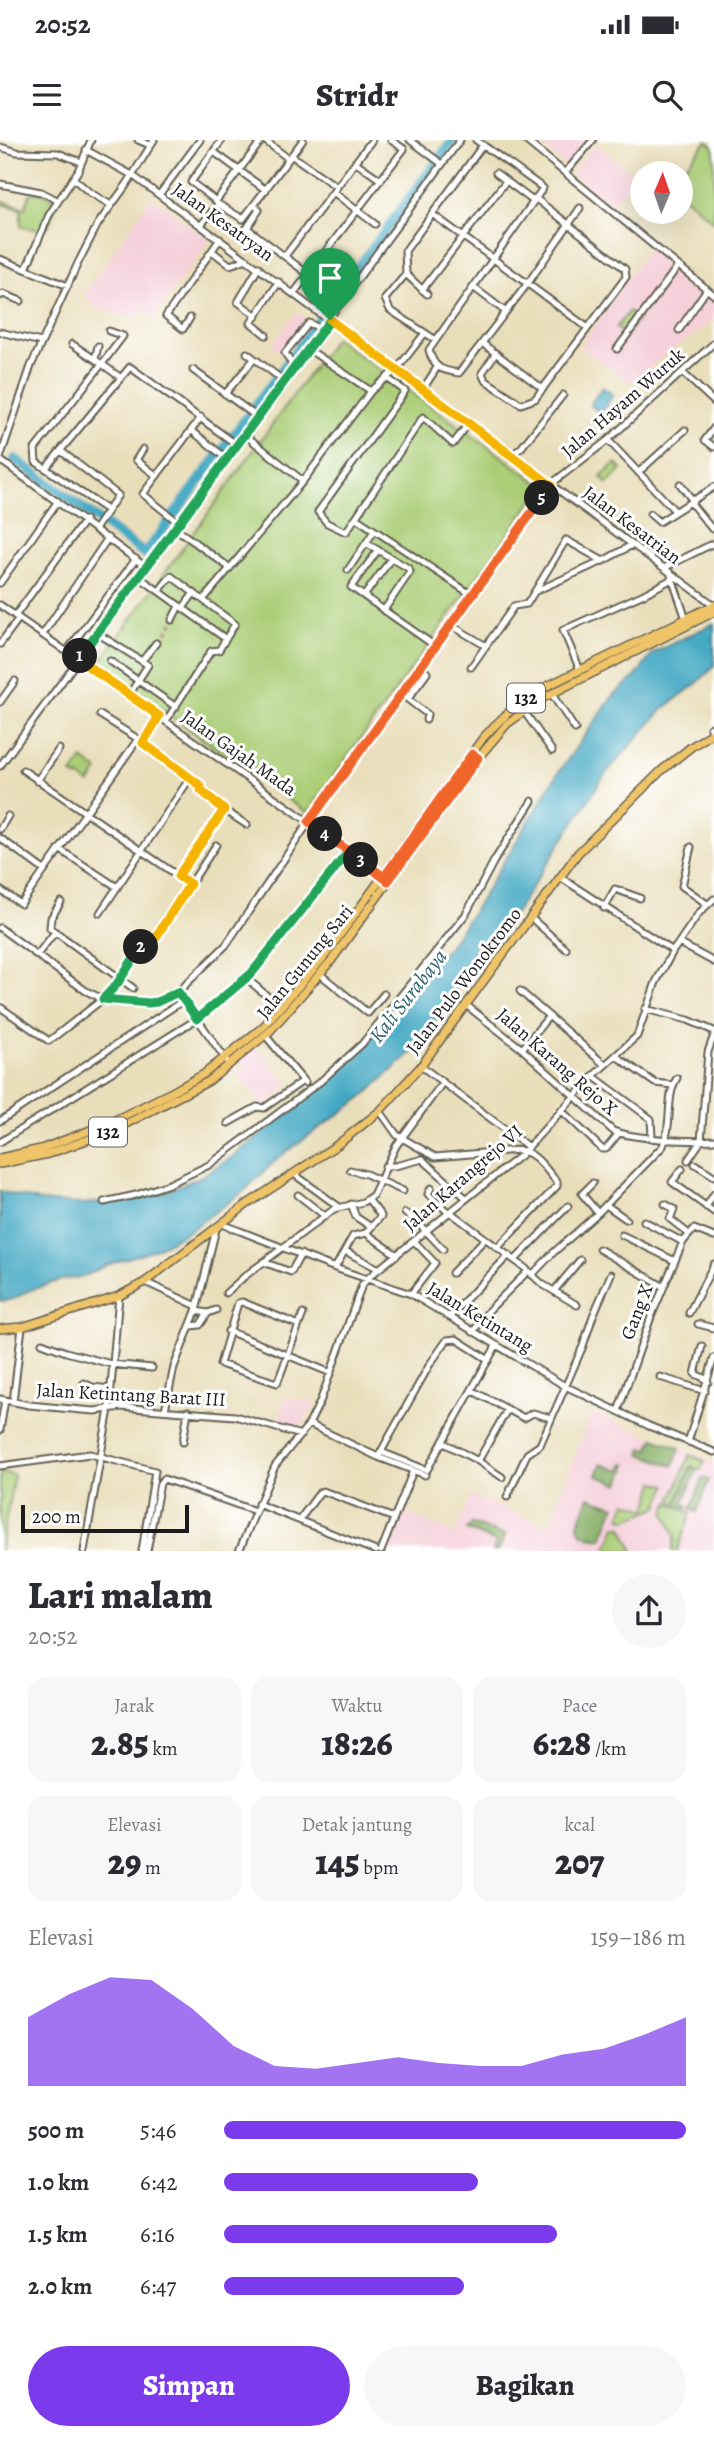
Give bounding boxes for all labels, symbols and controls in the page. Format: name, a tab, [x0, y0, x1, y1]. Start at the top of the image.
text: 20:52	[35, 7, 90, 42]
text: Stridr	[316, 73, 398, 117]
icon: menu	[28, 76, 66, 114]
icon: search	[648, 76, 686, 114]
north arrow	[630, 161, 693, 224]
map controls	[630, 161, 693, 224]
street label: Jalan Kesatryan	[167, 176, 279, 268]
pin	[300, 248, 360, 320]
icon: arrive	[311, 259, 349, 297]
street label: Jalan Hayam Wuruk	[556, 342, 691, 464]
pin: 5	[524, 480, 560, 516]
street label: Jalan Kesatrian	[578, 480, 686, 570]
text: 5	[537, 484, 546, 510]
pin: 1	[62, 638, 98, 674]
text: 1	[76, 642, 83, 668]
road number: 132	[507, 684, 545, 712]
street label: Jalan Gajah Mada	[176, 704, 302, 802]
pin: 4	[308, 816, 342, 852]
text: 4	[320, 820, 329, 846]
pin: 3	[344, 842, 378, 878]
text: 3	[356, 846, 365, 872]
street label: Jalan Gunung Sari	[251, 899, 359, 1025]
street label: Jalan Pulo Wonokromo	[400, 902, 528, 1060]
pin: 2	[124, 930, 158, 964]
text: 2	[136, 933, 145, 959]
water label: Kali Surabaya	[363, 943, 454, 1049]
street label: Jalan Karang Rejo X	[491, 1002, 623, 1122]
road number: 132	[89, 1118, 127, 1147]
street label: Jalan Karangrejo VI	[398, 1119, 528, 1237]
street label: Jalan Ketintang	[422, 1275, 538, 1359]
street label: Gang X	[615, 1280, 660, 1343]
street label: Jalan Ketintang Barat III	[36, 1377, 226, 1413]
scale bar	[21, 1502, 189, 1534]
text: 200 m	[32, 1504, 81, 1530]
text: Lari malam	[28, 1569, 213, 1621]
button: share	[612, 1574, 686, 1648]
text: 20:52	[28, 1621, 77, 1652]
text: Jarak	[114, 1693, 154, 1719]
text: Waktu	[331, 1693, 383, 1719]
text: Pace	[562, 1693, 597, 1719]
text: 2.85	[91, 1719, 149, 1767]
text: 18:26	[321, 1719, 393, 1767]
text: 6:28	[533, 1719, 591, 1767]
text: km	[149, 1736, 178, 1762]
text: /km	[591, 1736, 627, 1762]
text: Elevasi	[107, 1812, 162, 1838]
text: Detak jantung	[302, 1812, 412, 1838]
text: kcal	[564, 1812, 595, 1838]
text: 29	[108, 1838, 141, 1886]
text: 145	[315, 1838, 360, 1886]
text: 207	[555, 1838, 604, 1886]
text: m	[141, 1855, 161, 1881]
text: bpm	[360, 1855, 399, 1881]
text: Elevasi	[28, 1922, 94, 1953]
text: 159–186 m	[590, 1922, 686, 1953]
text: 500 m	[28, 2115, 84, 2146]
text: 5:46	[140, 2115, 176, 2146]
text: 1.0 km	[28, 2167, 89, 2198]
text: 6:42	[140, 2167, 177, 2198]
text: 1.5 km	[28, 2219, 88, 2250]
text: 6:16	[140, 2219, 175, 2250]
text: 2.0 km	[28, 2271, 92, 2302]
text: 6:47	[140, 2271, 176, 2302]
button: Simpan	[28, 2346, 350, 2426]
button: Bagikan	[364, 2346, 686, 2426]

